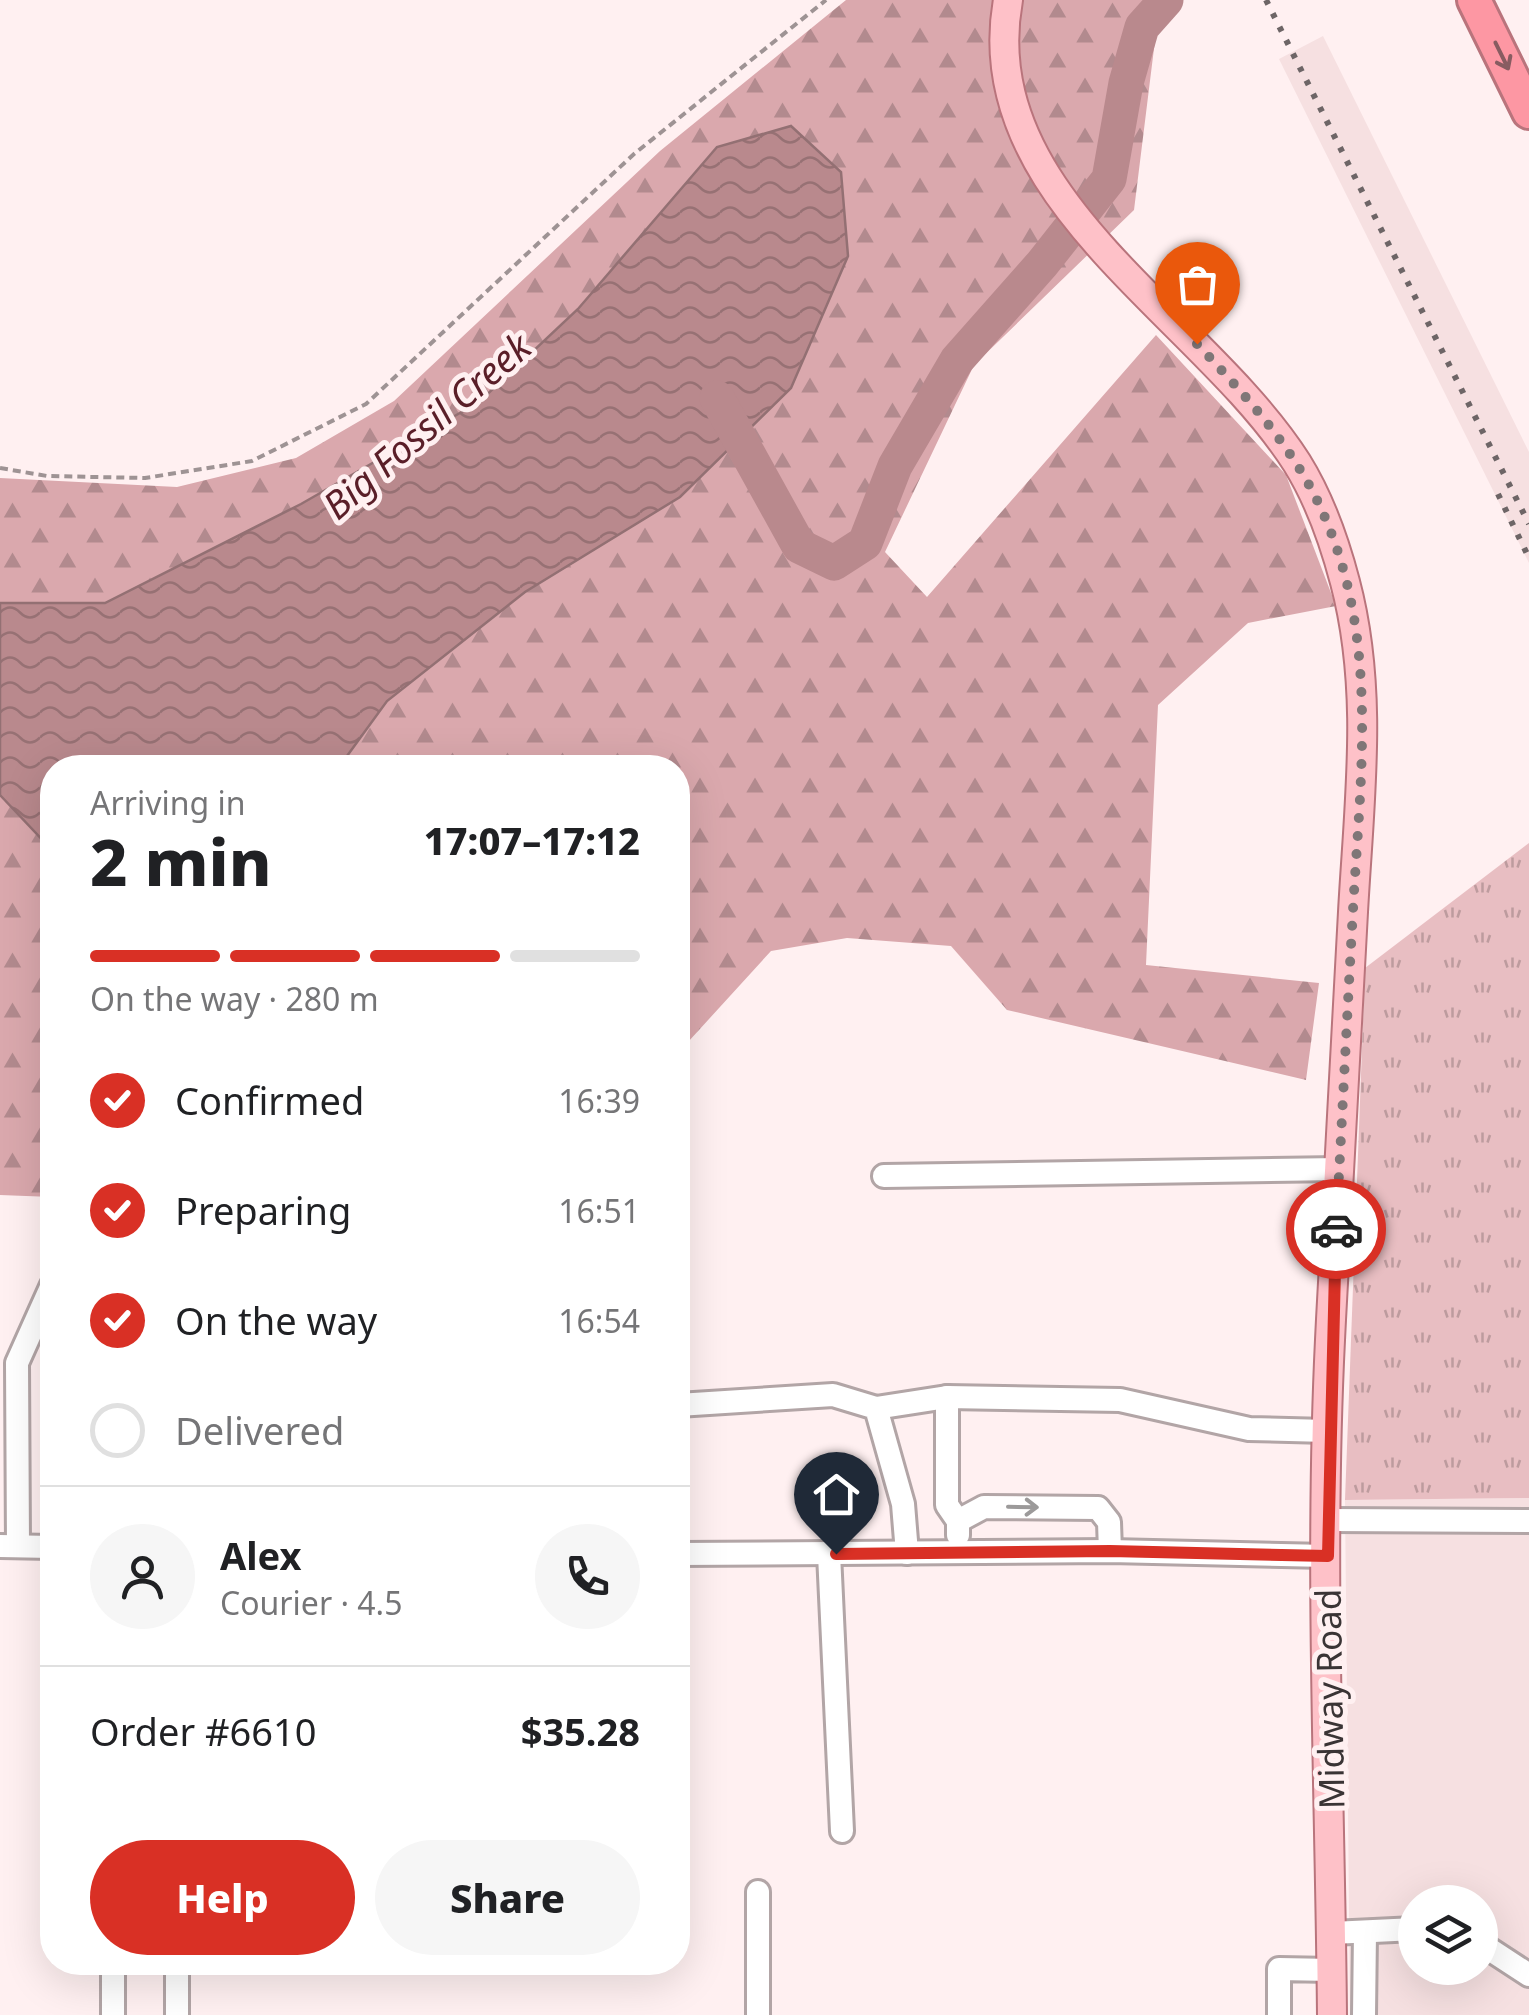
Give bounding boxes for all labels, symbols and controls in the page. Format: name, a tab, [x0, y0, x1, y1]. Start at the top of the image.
one-way arrow	[1493, 40, 1512, 70]
pin	[1155, 242, 1240, 345]
icon: bag	[1170, 257, 1225, 312]
water label: Big Fossil Creek	[311, 319, 542, 530]
text: Arriving in	[90, 781, 245, 824]
text: 17:07–17:12	[424, 814, 640, 866]
text: 2 min	[90, 817, 272, 905]
text: On the way · 280 m	[90, 977, 379, 1020]
icon: check	[90, 1073, 145, 1128]
text: Confirmed	[175, 1074, 364, 1126]
text: 16:39	[558, 1079, 640, 1122]
courier	[1286, 1179, 1386, 1279]
icon: check	[90, 1183, 145, 1238]
text: Preparing	[175, 1184, 351, 1236]
text: 16:51	[558, 1189, 640, 1232]
icon: car	[1309, 1202, 1364, 1257]
icon: check	[90, 1293, 145, 1348]
text: On the way	[175, 1294, 377, 1346]
text: 16:54	[558, 1299, 640, 1342]
text: Delivered	[175, 1404, 344, 1456]
pin	[794, 1452, 879, 1555]
icon: home	[809, 1467, 864, 1522]
one-way arrow	[1006, 1498, 1039, 1516]
button: person	[90, 1524, 195, 1629]
button: phone	[535, 1524, 640, 1629]
text: Alex	[220, 1529, 302, 1581]
text: Courier · 4.5	[220, 1581, 403, 1624]
street label: Midway Road	[1304, 1588, 1354, 1810]
text: Order #6610	[90, 1705, 316, 1757]
text: $35.28	[521, 1705, 640, 1757]
button: Help	[90, 1840, 355, 1955]
button: Share	[375, 1840, 640, 1955]
map controls	[1398, 1885, 1498, 1985]
button: layers	[1398, 1885, 1498, 1985]

